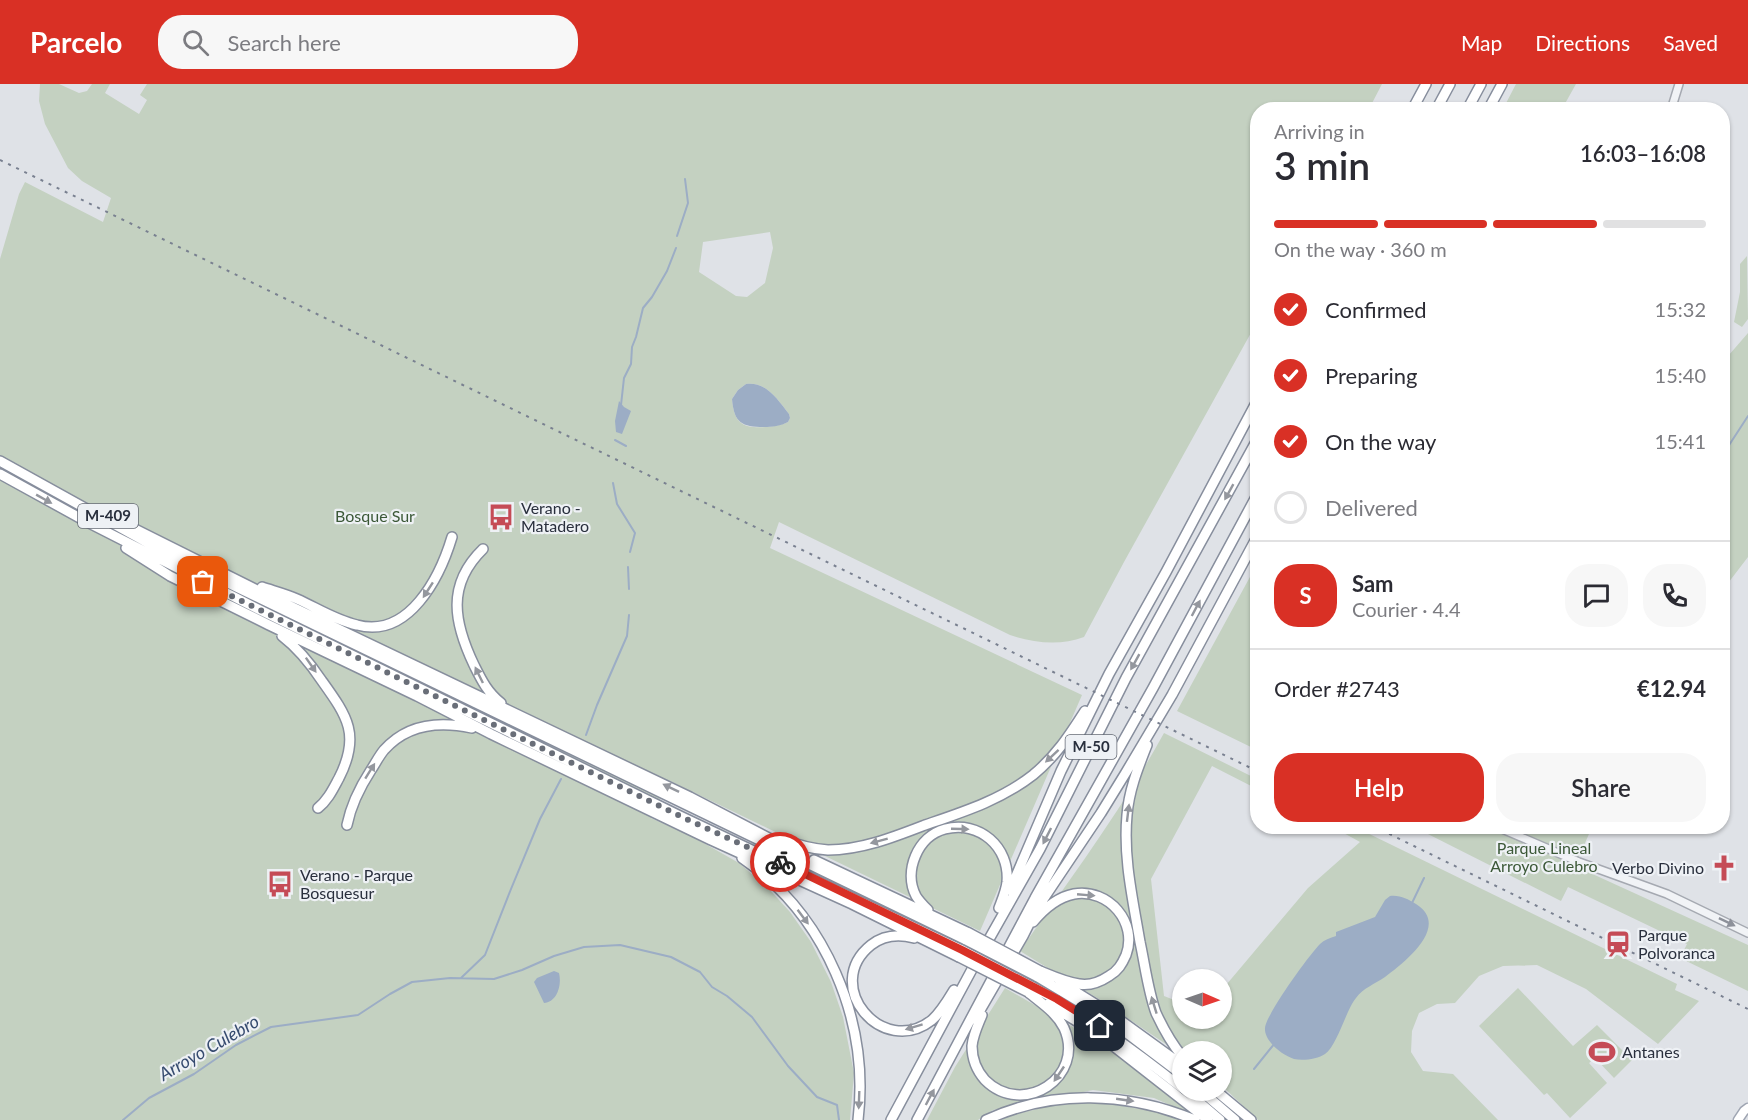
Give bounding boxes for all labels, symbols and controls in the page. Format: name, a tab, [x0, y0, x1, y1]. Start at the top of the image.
search box	[158, 15, 578, 69]
text: Parcelo	[30, 25, 122, 59]
icon: search	[179, 26, 212, 59]
text: Search here	[227, 29, 341, 56]
text: Map	[1461, 30, 1502, 55]
text: Directions	[1535, 30, 1630, 55]
text: Saved	[1663, 30, 1718, 55]
text: Arriving in	[1274, 119, 1365, 143]
text: 16:03–16:08	[1580, 140, 1706, 167]
text: 3 min	[1274, 142, 1370, 188]
text: On the way · 360 m	[1274, 237, 1447, 261]
icon: check	[1274, 293, 1307, 326]
text: Confirmed	[1325, 296, 1427, 323]
text: 15:32	[1655, 297, 1706, 321]
icon: check	[1274, 359, 1307, 392]
text: Preparing	[1325, 362, 1417, 389]
text: 15:40	[1655, 363, 1706, 387]
icon: check	[1274, 425, 1307, 458]
text: On the way	[1325, 428, 1436, 455]
text: 15:41	[1655, 429, 1706, 453]
one-way arrow	[1224, 484, 1234, 501]
one-way arrow	[36, 494, 53, 504]
text: Delivered	[1325, 494, 1418, 521]
place label: Verano - Matadero	[521, 498, 589, 535]
bus stop icon: Verano - Matadero	[486, 502, 516, 532]
road number: M-409	[78, 504, 138, 528]
park label: Bosque Sur	[335, 506, 415, 525]
pin	[177, 556, 228, 607]
button: chat	[1565, 564, 1628, 627]
button: phone	[1643, 564, 1706, 627]
icon: bag	[186, 565, 219, 598]
text: Sam	[1352, 570, 1394, 597]
one-way arrow	[422, 581, 433, 598]
text: S	[1299, 582, 1312, 609]
text: Courier · 4.4	[1352, 597, 1461, 621]
one-way arrow	[1191, 599, 1201, 616]
one-way arrow	[1129, 654, 1140, 670]
one-way arrow	[305, 656, 317, 672]
one-way arrow	[475, 667, 484, 684]
text: Order #2743	[1274, 675, 1400, 702]
text: €12.94	[1637, 675, 1706, 702]
road number: M-50	[1066, 735, 1116, 759]
one-way arrow	[1045, 749, 1059, 763]
button: Help	[1274, 753, 1484, 822]
button: Share	[1496, 753, 1706, 822]
one-way arrow	[365, 763, 376, 779]
one-way arrow	[662, 784, 680, 794]
one-way arrow	[1123, 803, 1132, 822]
one-way arrow	[950, 824, 969, 833]
one-way arrow	[1042, 828, 1051, 845]
courier	[750, 832, 810, 892]
one-way arrow	[870, 837, 888, 846]
park label: Parque Lineal Arroyo Culebro	[1490, 838, 1598, 875]
icon: bike	[764, 846, 797, 879]
church icon: Verbo Divino	[1709, 853, 1739, 883]
place label: Verbo Divino	[1612, 858, 1704, 877]
place label: Verano - Parque Bosquesur	[300, 865, 413, 902]
bus stop icon: Verano - Parque Bosquesur	[265, 869, 295, 899]
one-way arrow	[1076, 890, 1095, 900]
one-way arrow	[796, 910, 808, 925]
one-way arrow	[1719, 918, 1736, 927]
place label: Parque Polvoranca	[1638, 925, 1715, 962]
station icon: Parque Polvoranca	[1603, 929, 1633, 959]
north arrow	[1172, 969, 1232, 1029]
map controls	[1172, 969, 1232, 1101]
one-way arrow	[1149, 996, 1158, 1014]
pin	[1074, 1000, 1125, 1051]
icon: home	[1083, 1009, 1116, 1042]
water label: Arroyo Culebro	[154, 1010, 263, 1085]
one-way arrow	[905, 1023, 923, 1032]
sports icon: Antanes	[1587, 1037, 1617, 1067]
button: layers	[1172, 1041, 1232, 1101]
place label: Antanes	[1622, 1042, 1680, 1061]
one-way arrow	[1053, 1066, 1064, 1083]
one-way arrow	[925, 1088, 935, 1105]
one-way arrow	[855, 1090, 864, 1109]
one-way arrow	[1116, 1096, 1135, 1105]

